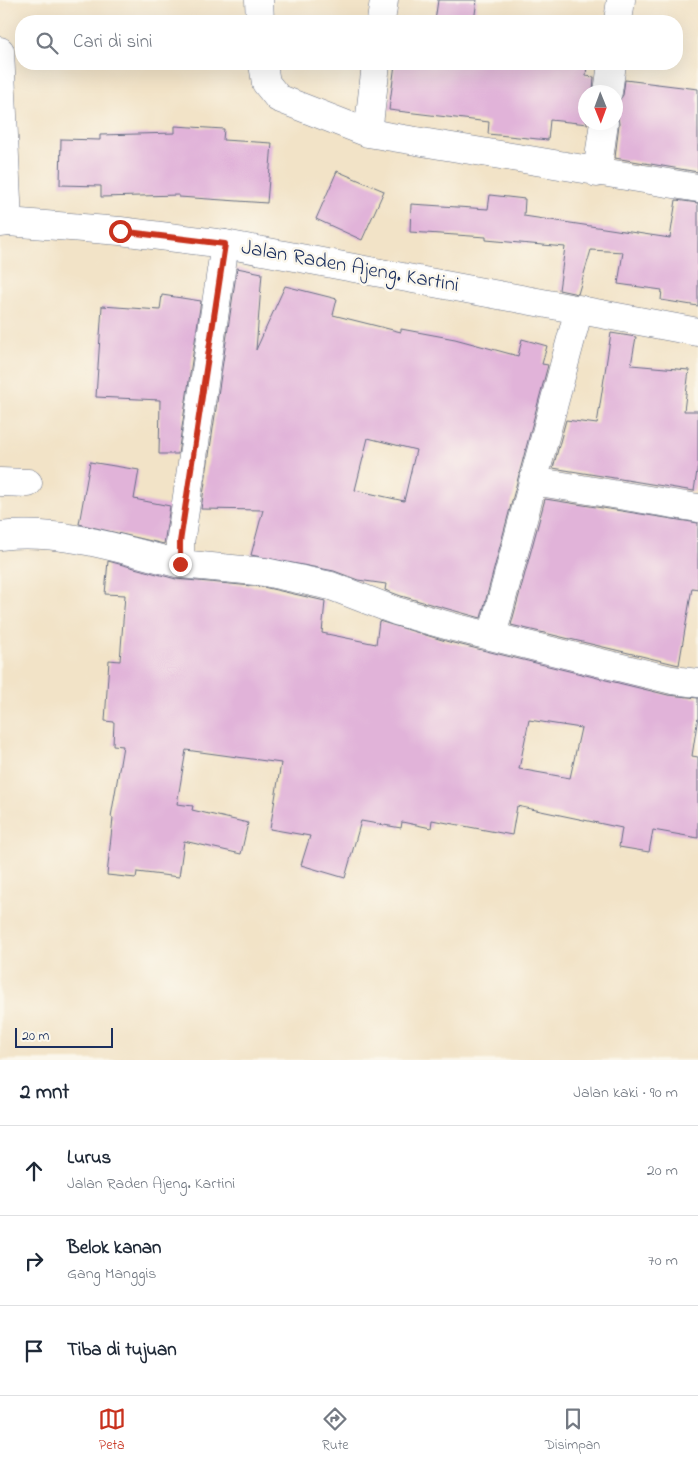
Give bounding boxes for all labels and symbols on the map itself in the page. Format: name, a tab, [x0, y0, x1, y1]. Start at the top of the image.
north arrow	[578, 85, 623, 130]
route start	[109, 220, 132, 243]
street label: Jalan Raden Ajeng. Kartini	[238, 233, 461, 303]
route end	[169, 553, 192, 576]
scale bar	[15, 1025, 112, 1048]

